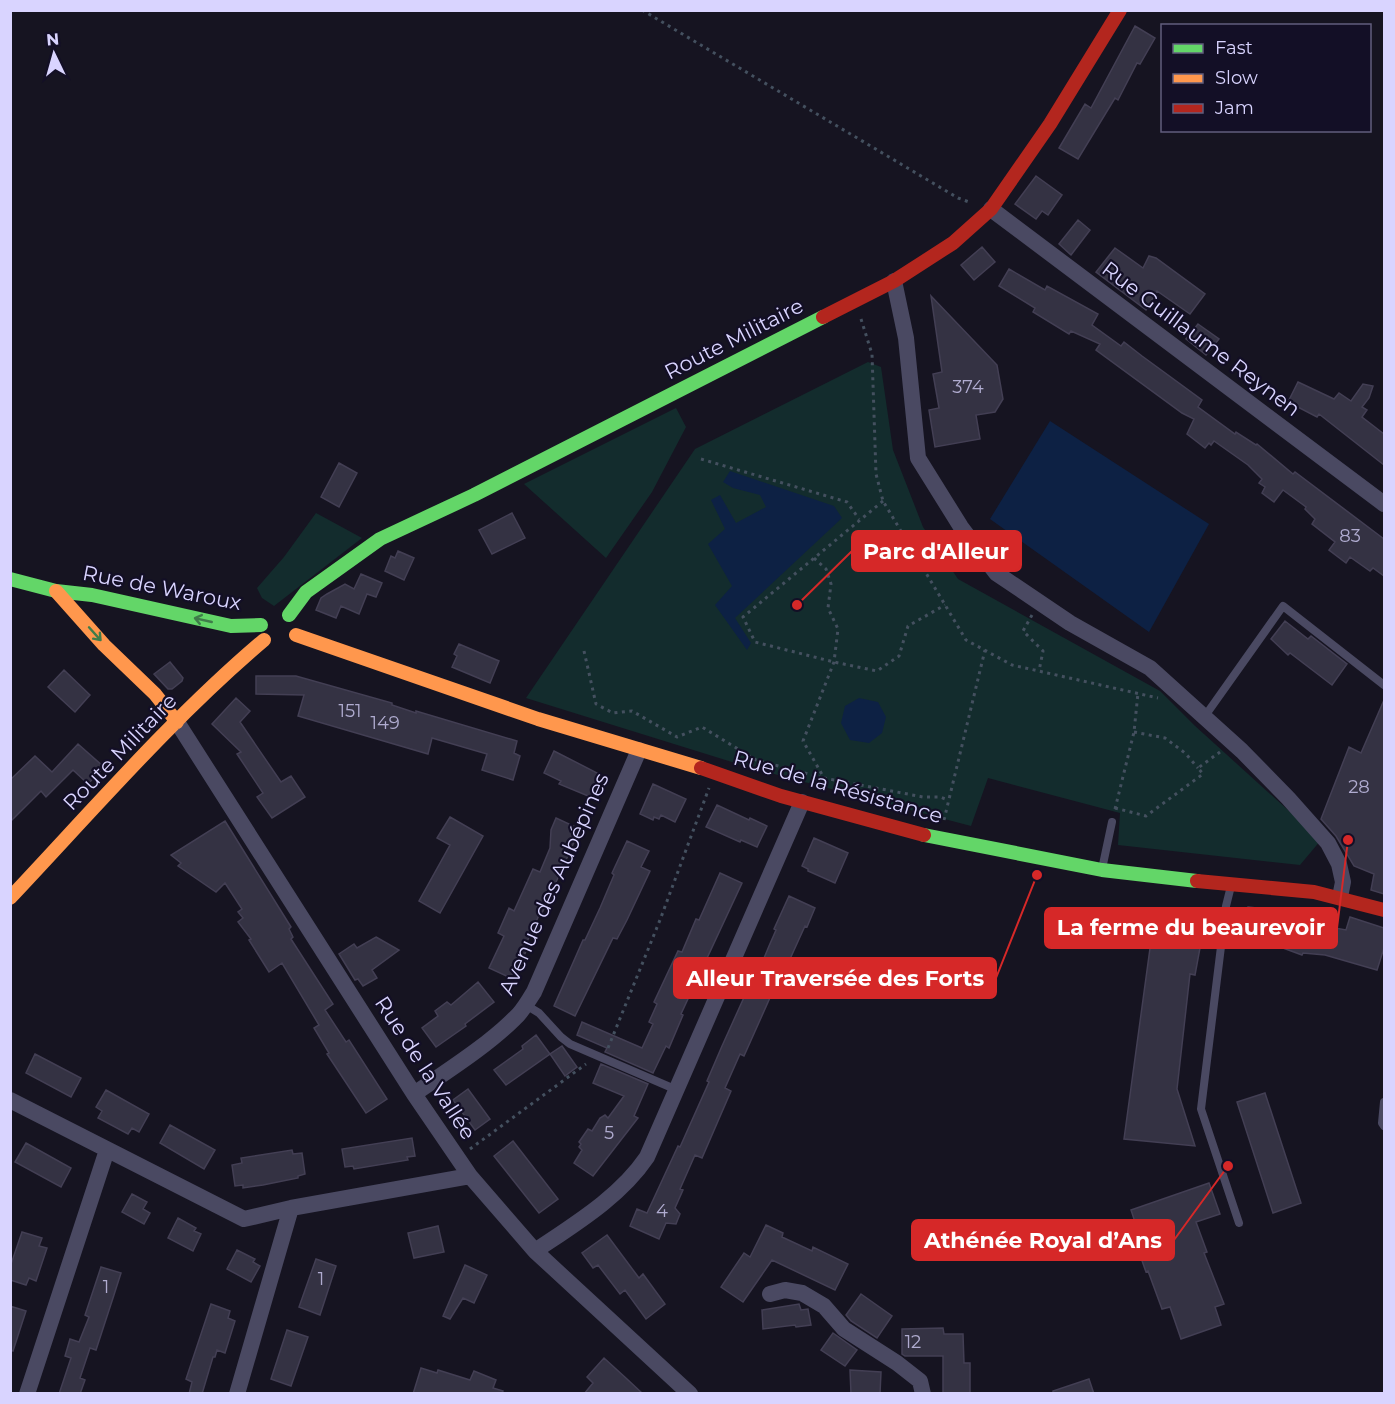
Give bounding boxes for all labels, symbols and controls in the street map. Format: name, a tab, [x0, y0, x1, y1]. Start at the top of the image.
north arrow	[24, 24, 84, 84]
legend	[1161, 24, 1371, 132]
text: N	[45, 30, 60, 50]
text: Fast	[1215, 37, 1253, 59]
text: Slow	[1215, 67, 1258, 89]
text: Jam	[1214, 97, 1254, 119]
street label: Rue Guillaume Reynen	[1097, 256, 1305, 421]
street label: Route Militaire	[660, 293, 807, 384]
house number: 374	[952, 376, 984, 398]
house number: 83	[1339, 525, 1361, 547]
callout: Parc d'Alleur	[852, 531, 1021, 571]
text: Parc d'Alleur	[863, 538, 1009, 565]
street label: Rue de Waroux	[81, 560, 244, 615]
one-way arrow	[194, 613, 213, 625]
one-way arrow	[88, 626, 102, 641]
street label: Route Militaire	[58, 688, 182, 815]
house number: 151	[338, 700, 362, 722]
house number: 149	[370, 712, 400, 734]
street label: Rue de la Résistance	[731, 745, 946, 828]
street label: Avenue des Aubépines	[493, 769, 614, 999]
house number: 28	[1348, 776, 1370, 798]
callout: La ferme du beaurevoir	[1045, 908, 1337, 948]
text: La ferme du beaurevoir	[1057, 914, 1325, 941]
callout: Alleur Traversée des Forts	[674, 958, 996, 998]
text: Alleur Traversée des Forts	[685, 965, 984, 992]
street label: Rue de la Vallée	[370, 991, 481, 1144]
house number: 5	[604, 1122, 614, 1144]
house number: 4	[656, 1200, 668, 1222]
callout: Athénée Royal d’Ans	[912, 1220, 1174, 1260]
text: Athénée Royal d’Ans	[923, 1227, 1162, 1254]
house number: 1	[318, 1268, 324, 1290]
house number: 1	[103, 1276, 109, 1298]
house number: 12	[905, 1331, 921, 1353]

